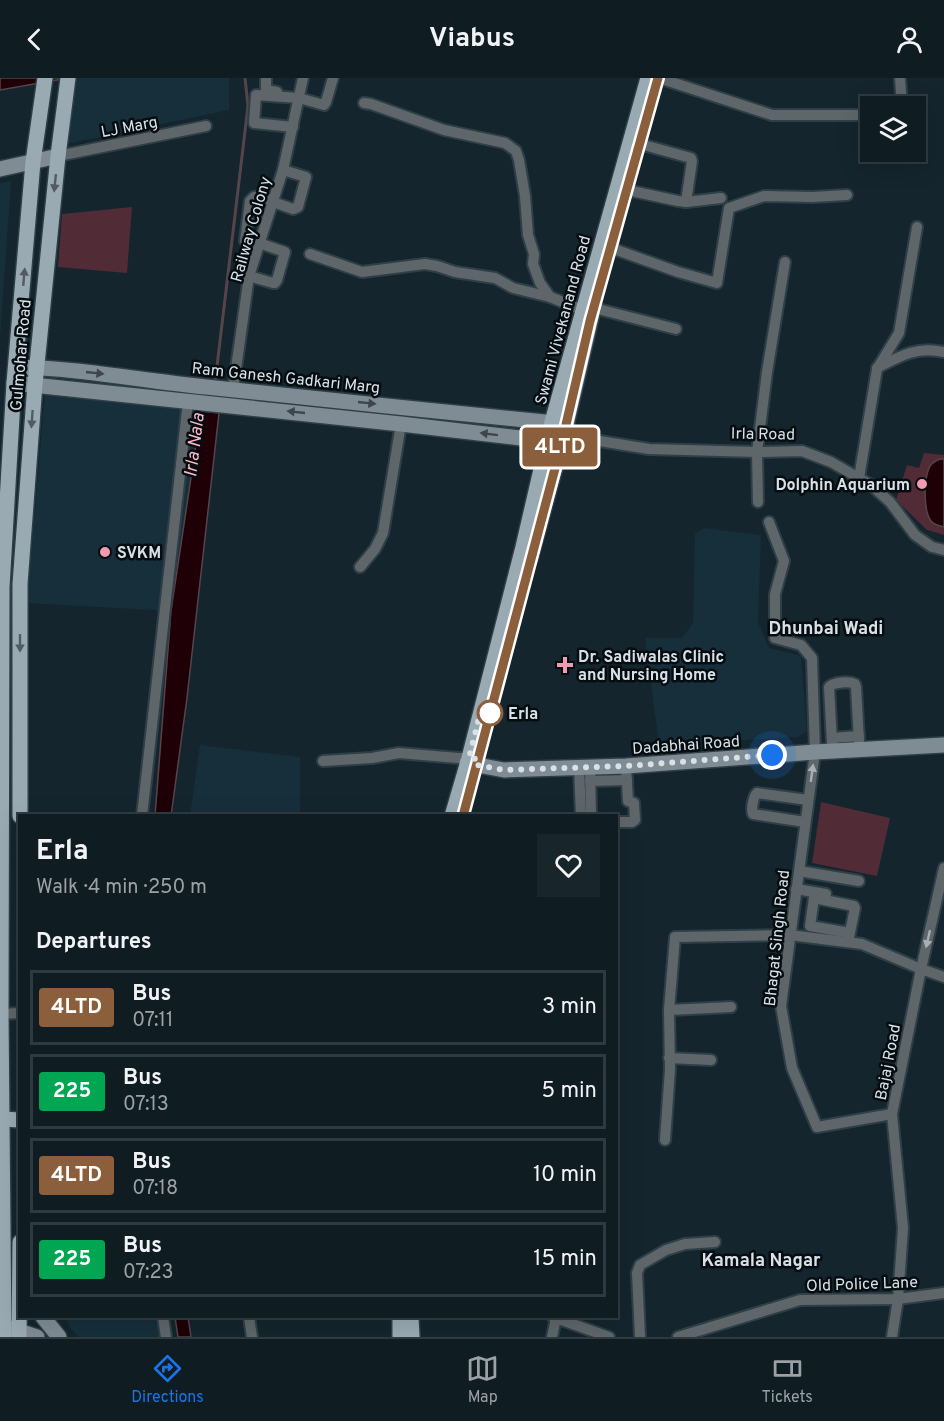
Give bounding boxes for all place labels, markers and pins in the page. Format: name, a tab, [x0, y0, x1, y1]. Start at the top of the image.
place label: Dolphin Aquarium	[775, 476, 910, 496]
marker: Dolphin Aquarium	[915, 477, 929, 491]
place label: SVKM	[117, 544, 161, 564]
marker: SVKM	[98, 545, 112, 559]
place label: Dr. Sadiwalas Clinic and Nursing Home	[578, 648, 724, 686]
marker: Dr. Sadiwalas Clinic and Nursing Home	[556, 656, 574, 674]
marker: Erla	[477, 700, 503, 726]
place label: Erla	[508, 705, 538, 725]

